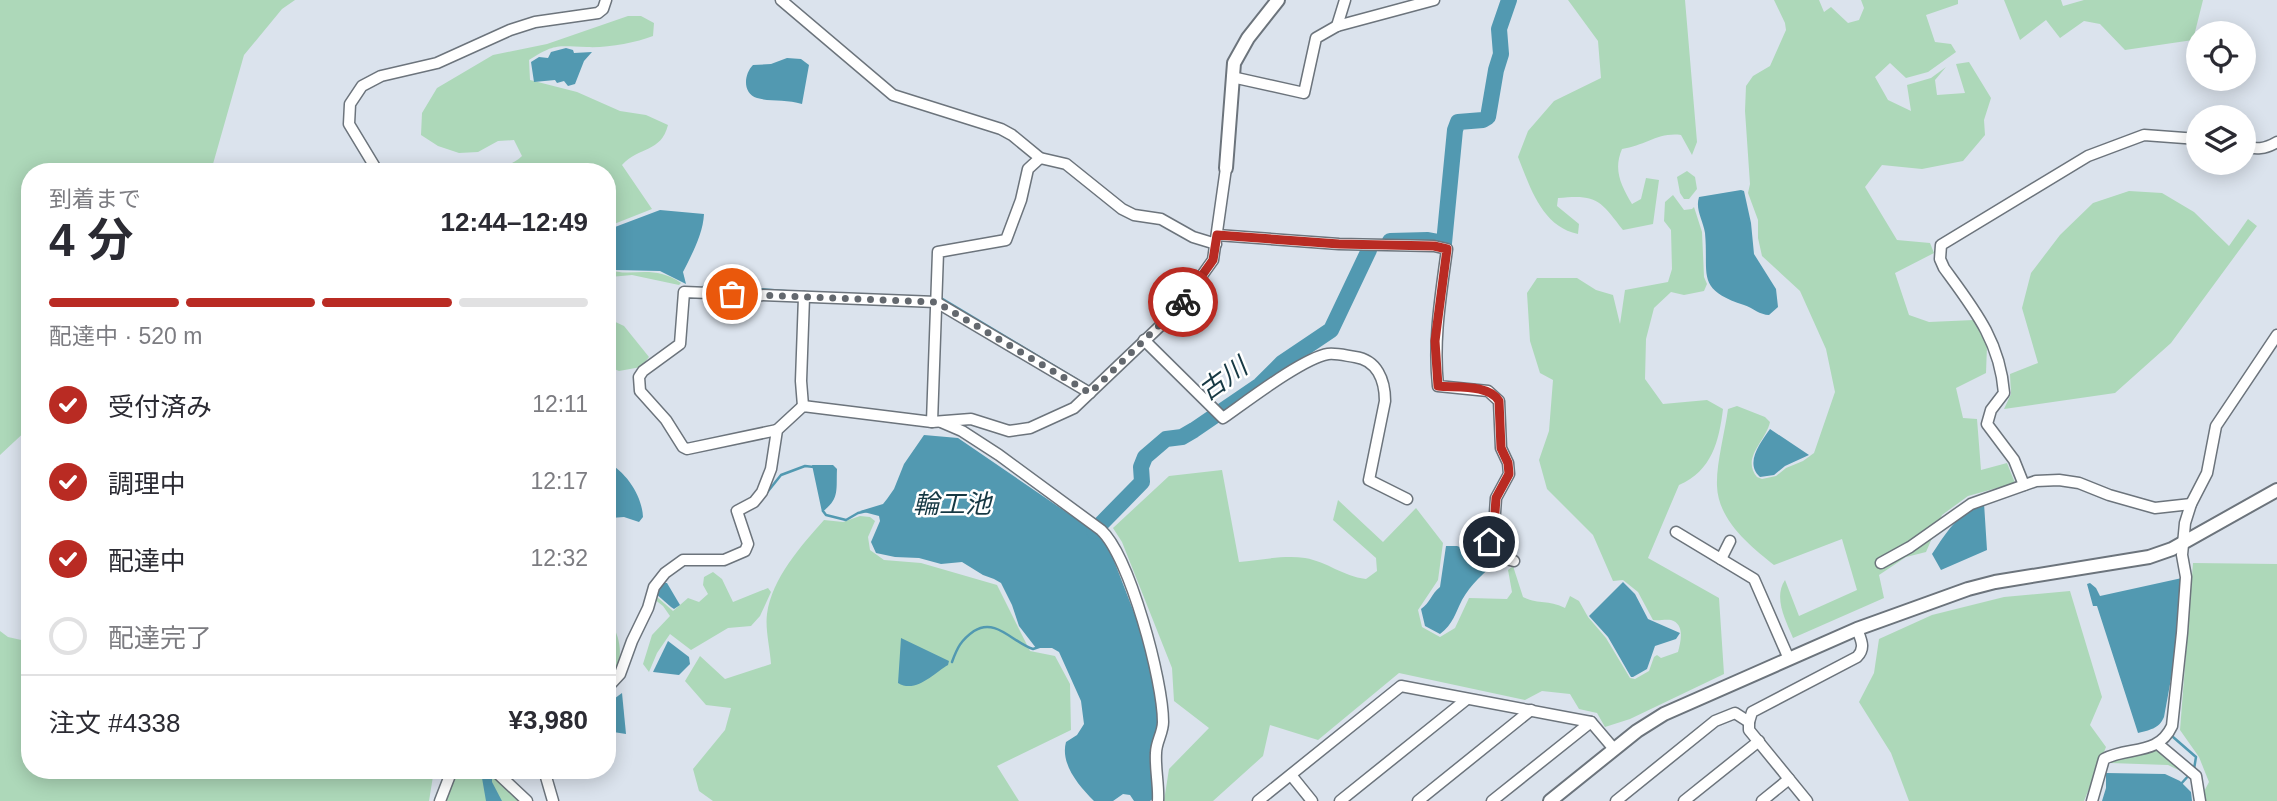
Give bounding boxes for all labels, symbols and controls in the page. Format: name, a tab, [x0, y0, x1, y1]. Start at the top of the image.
map controls	[2186, 21, 2256, 175]
button: locate	[2186, 21, 2256, 91]
button: layers	[2186, 105, 2256, 175]
text: 到着まで	[49, 186, 141, 212]
text: 12:44–12:49	[441, 207, 588, 237]
text: 4 分	[49, 214, 133, 266]
pin	[702, 264, 762, 324]
courier	[1148, 267, 1218, 337]
icon: bag	[713, 275, 751, 313]
icon: bike	[1164, 283, 1202, 321]
text: 配達中 · 520 m	[49, 323, 202, 349]
water label: 古川	[1193, 350, 1255, 406]
icon: check	[49, 386, 87, 424]
text: 12:11	[532, 391, 588, 417]
text: 受付済み	[108, 392, 212, 422]
icon: check	[49, 463, 87, 501]
text: 12:17	[530, 468, 588, 494]
text: 調理中	[108, 469, 186, 499]
water label: 輪工池	[913, 489, 994, 519]
pin	[1459, 512, 1519, 572]
icon: home	[1470, 523, 1508, 561]
icon: check	[49, 540, 87, 578]
text: 12:32	[530, 545, 588, 571]
text: 配達中	[108, 546, 186, 576]
text: 配達完了	[108, 623, 212, 653]
text: ¥3,980	[508, 705, 588, 735]
text: 注文 #4338	[49, 708, 181, 738]

